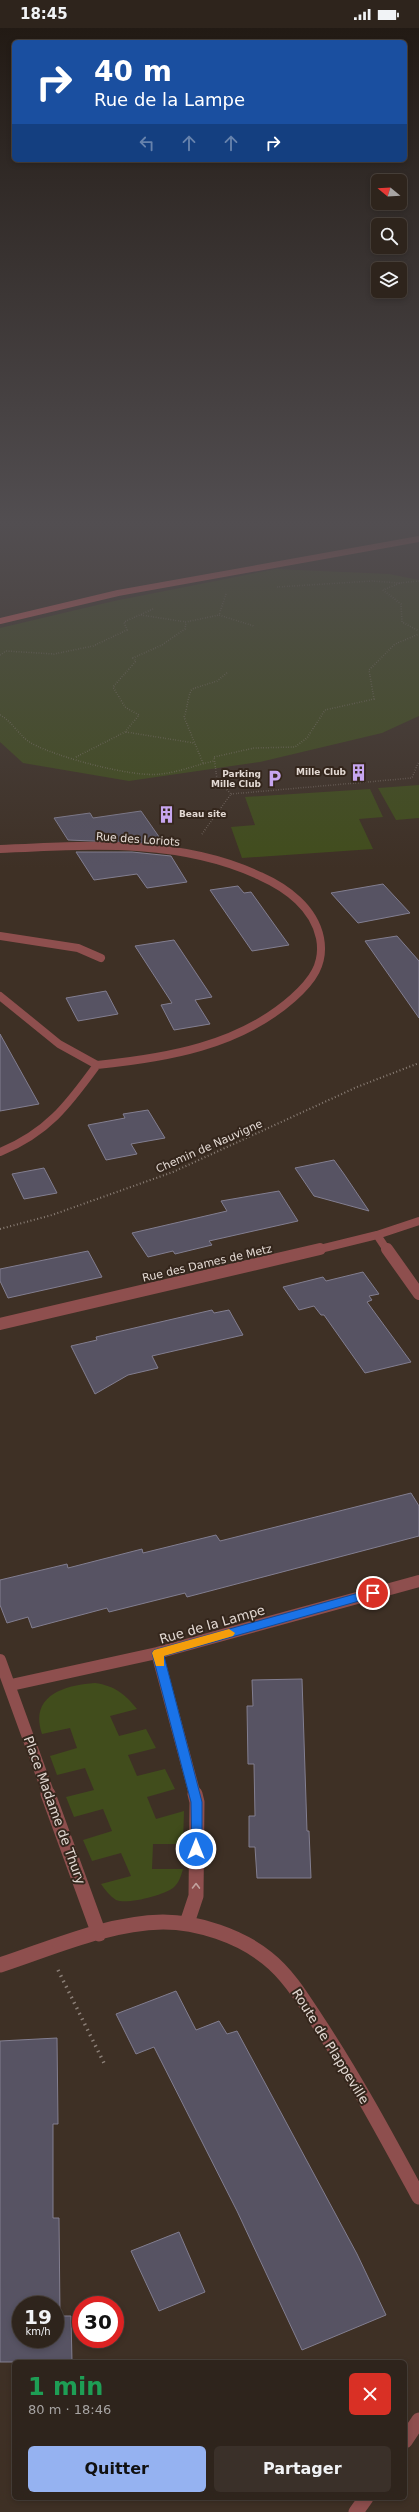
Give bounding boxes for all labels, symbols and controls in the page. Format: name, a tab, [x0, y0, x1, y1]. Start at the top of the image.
text: 18:45	[20, 5, 68, 23]
text: 40 m	[94, 55, 172, 88]
icon: right	[28, 56, 80, 108]
text: Rue de la Lampe	[94, 89, 245, 110]
icon: left	[136, 132, 158, 154]
icon: ahead	[178, 132, 200, 154]
icon: ahead	[220, 132, 242, 154]
icon: right	[262, 132, 284, 154]
north arrow	[371, 174, 407, 210]
map controls	[371, 174, 407, 298]
button: search	[371, 218, 407, 254]
button: layers	[371, 262, 407, 298]
building icon: Mille Club	[349, 762, 369, 782]
place label: Mille Club	[296, 767, 347, 777]
place label: Parking Mille Club	[211, 769, 262, 789]
parking icon: Parking Mille Club	[264, 769, 284, 789]
building icon: Beau site	[156, 804, 176, 824]
place label: Beau site	[179, 809, 226, 819]
street label: Rue des Loriots	[95, 830, 181, 849]
street label: Chemin de Nauvigne	[154, 1117, 265, 1176]
street label: Rue des Dames de Metz	[141, 1242, 274, 1285]
pin	[356, 1576, 390, 1610]
icon: arrive	[362, 1582, 384, 1604]
street label: Rue de la Lampe	[158, 1602, 267, 1647]
street label: Place Madame de Thury	[21, 1734, 88, 1887]
position arrow	[175, 1828, 217, 1870]
one-way arrow	[192, 1883, 200, 1889]
street label: Route de Plappeville	[289, 1986, 372, 2107]
speed limit sign: 30	[72, 2296, 124, 2348]
text: 19	[24, 2305, 52, 2329]
text: km/h	[25, 2326, 51, 2337]
text: 1 min	[28, 2373, 103, 2401]
button: close	[349, 2373, 391, 2415]
text: 80 m · 18:46	[28, 2402, 111, 2417]
button: Quitter	[28, 2446, 206, 2492]
button: Partager	[214, 2446, 391, 2492]

